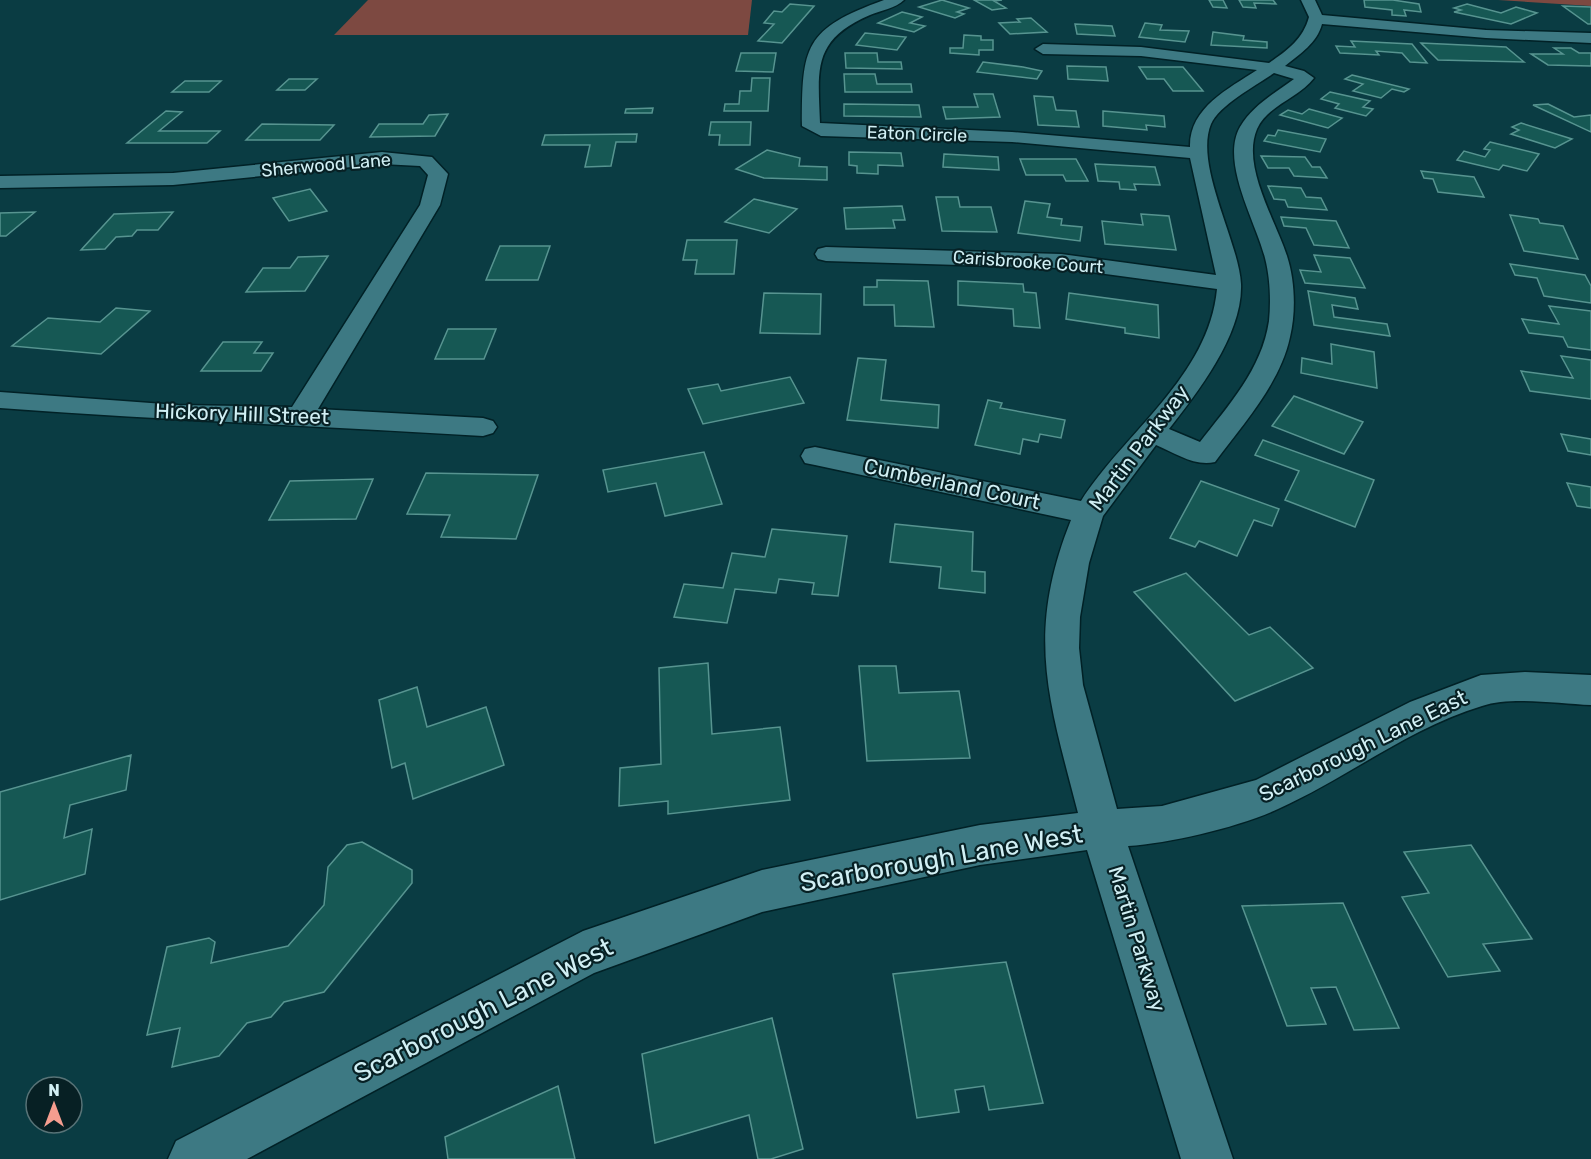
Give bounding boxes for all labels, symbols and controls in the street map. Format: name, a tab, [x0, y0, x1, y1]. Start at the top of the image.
street label: Eaton Circle	[866, 121, 968, 147]
street label: Sherwood Lane	[260, 148, 392, 182]
street label: Carisbrooke Court	[952, 246, 1104, 278]
street label: Martin Parkway	[1083, 380, 1194, 515]
street label: Hickory Hill Street	[154, 398, 330, 429]
street label: Cumberland Court	[862, 453, 1042, 514]
street label: Scarborough Lane East	[1255, 684, 1471, 807]
street label: Scarborough Lane West	[797, 818, 1085, 899]
street label: Martin Parkway	[1104, 863, 1172, 1015]
street label: Scarborough Lane West	[349, 932, 618, 1089]
north arrow	[24, 1075, 84, 1135]
text: N	[48, 1081, 60, 1100]

